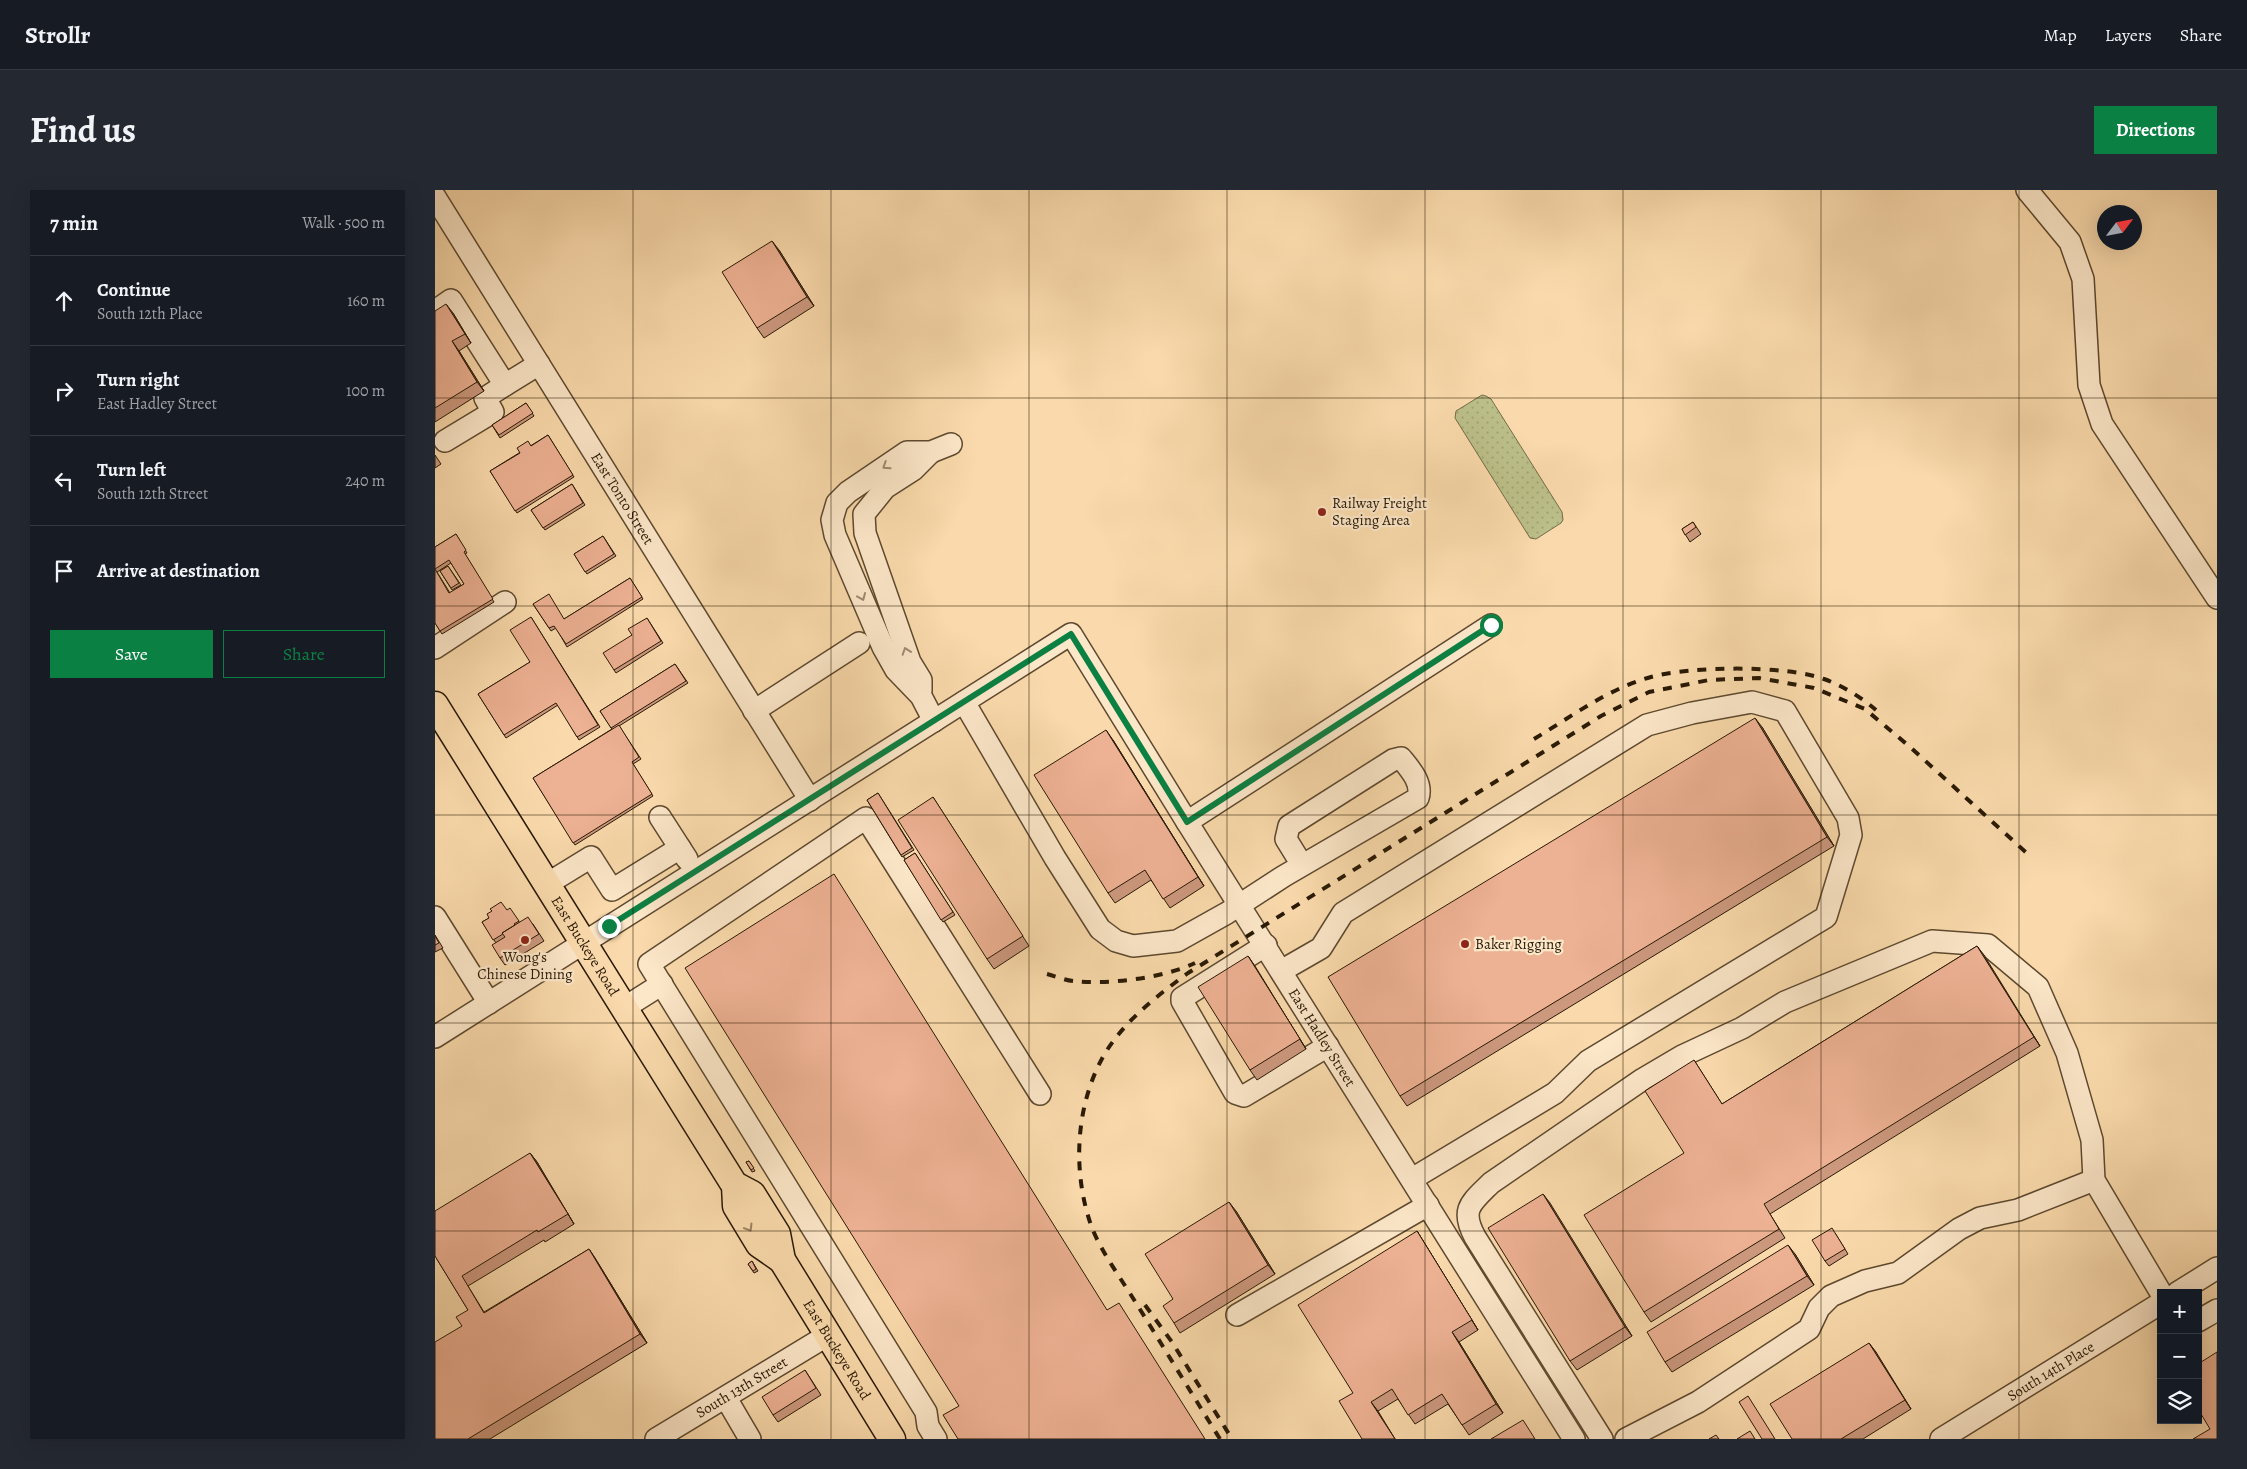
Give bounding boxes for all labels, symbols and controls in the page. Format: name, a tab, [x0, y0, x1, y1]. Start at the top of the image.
text: Strollr	[25, 19, 90, 51]
text: Map	[2044, 23, 2077, 47]
text: Layers	[2105, 23, 2152, 47]
text: Share	[2180, 23, 2222, 47]
text: Find us	[30, 106, 136, 154]
button: Directions	[2094, 106, 2217, 154]
north arrow	[2097, 205, 2142, 250]
text: 7 min	[50, 209, 98, 237]
text: Walk · 500 m	[302, 212, 385, 234]
text: Continue	[97, 277, 171, 303]
icon: ahead	[50, 287, 78, 315]
text: 160 m	[347, 290, 385, 312]
text: South 12th Place	[97, 303, 203, 325]
text: Turn right	[97, 367, 179, 393]
icon: right	[50, 377, 78, 405]
text: 100 m	[346, 380, 385, 402]
text: East Hadley Street	[97, 393, 217, 415]
street label: East Tonto Street	[586, 449, 659, 548]
text: Turn left	[97, 457, 166, 483]
one-way arrow	[882, 459, 891, 469]
icon: left	[50, 467, 78, 495]
text: 240 m	[345, 470, 385, 492]
text: South 12th Street	[97, 483, 208, 505]
place label: Railway Freight Staging Area	[1332, 493, 1427, 530]
marker: Railway Freight Staging Area	[1316, 506, 1328, 518]
icon: arrive	[50, 557, 78, 585]
text: Arrive at destination	[97, 558, 260, 584]
one-way arrow	[855, 592, 866, 601]
route start	[1480, 614, 1503, 637]
button: Save	[50, 630, 213, 678]
button: Share	[223, 630, 385, 678]
one-way arrow	[902, 647, 912, 656]
street label: East Buckeye Road	[547, 892, 625, 1001]
route end	[598, 915, 621, 938]
marker: Wong's Chinese Dining	[519, 934, 531, 946]
place label: Baker Rigging	[1475, 934, 1562, 954]
marker: Baker Rigging	[1459, 938, 1471, 950]
place label: Wong's Chinese Dining	[477, 947, 573, 984]
street label: East Hadley Street	[1284, 984, 1360, 1090]
one-way arrow	[743, 1223, 753, 1232]
map controls	[2157, 1289, 2202, 1424]
button: +	[2157, 1289, 2202, 1334]
street label: East Buckeye Road	[799, 1296, 876, 1404]
button: −	[2157, 1334, 2202, 1379]
street label: South 14th Place	[2003, 1337, 2098, 1406]
street label: South 13th Street	[692, 1352, 791, 1423]
button: layers	[2157, 1379, 2202, 1424]

